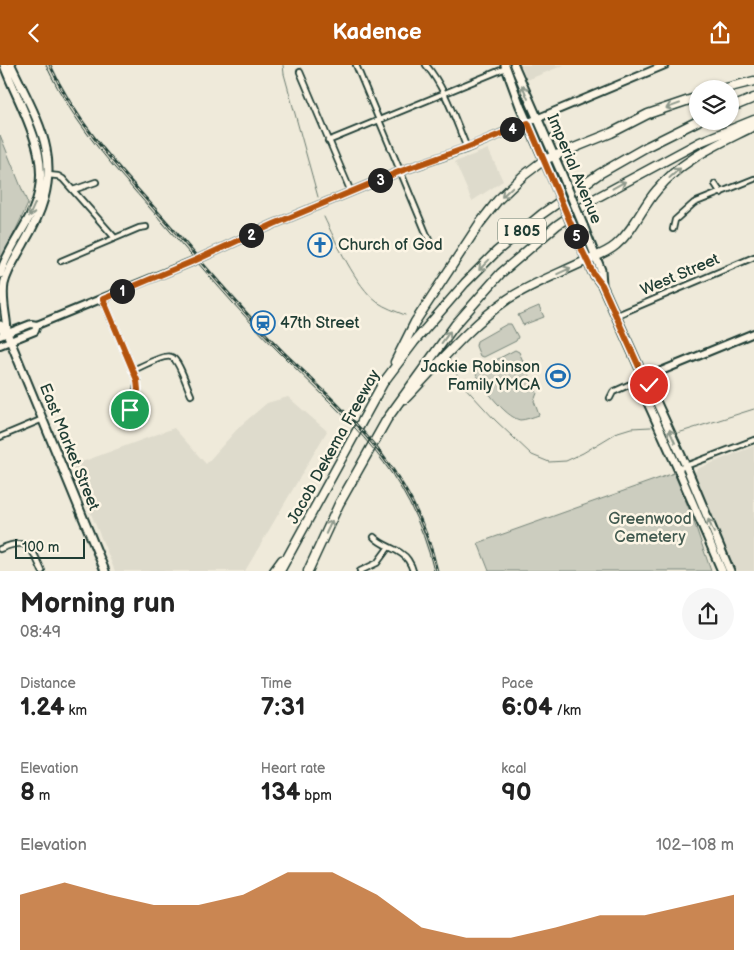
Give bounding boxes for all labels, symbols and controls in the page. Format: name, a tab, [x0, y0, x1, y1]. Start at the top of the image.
icon: back	[20, 19, 48, 47]
text: Kadence	[332, 19, 422, 46]
icon: share	[706, 19, 734, 47]
map controls	[689, 80, 739, 130]
button: layers	[689, 80, 739, 130]
one-way arrow	[520, 85, 530, 100]
one-way arrow	[666, 102, 681, 111]
street label: Imperial Avenue	[542, 111, 606, 227]
pin: 4	[500, 117, 524, 141]
text: 4	[508, 121, 517, 138]
pin: 3	[368, 167, 392, 193]
one-way arrow	[669, 167, 682, 179]
text: 3	[376, 172, 385, 189]
one-way arrow	[612, 180, 627, 190]
one-way arrow	[501, 186, 513, 198]
one-way arrow	[27, 202, 37, 217]
road number: I 805	[498, 219, 546, 243]
pin: 2	[238, 223, 264, 247]
pin: 5	[564, 223, 588, 249]
text: 2	[247, 227, 256, 244]
text: 5	[572, 228, 581, 245]
church icon: Church of God	[307, 232, 333, 258]
place label: Church of God	[338, 236, 443, 255]
street label: West Street	[638, 250, 722, 300]
one-way arrow	[478, 258, 490, 270]
one-way arrow	[556, 266, 571, 275]
pin: 1	[110, 279, 134, 303]
text: 1	[120, 283, 125, 300]
station icon: 47th Street	[250, 310, 276, 336]
place label: 47th Street	[280, 314, 359, 333]
one-way arrow	[441, 330, 451, 344]
place label: Jackie Robinson Family YMCA	[421, 358, 540, 395]
sports icon: Jackie Robinson Family YMCA	[545, 363, 571, 389]
pin	[628, 364, 670, 406]
street label: Jacob Dekema Freeway	[284, 366, 385, 527]
icon: check	[635, 371, 663, 399]
street label: East Market Street	[35, 381, 103, 513]
pin	[109, 389, 151, 431]
icon: arrive	[116, 396, 144, 424]
one-way arrow	[667, 429, 676, 444]
park label: Greenwood Cemetery	[608, 510, 692, 547]
one-way arrow	[706, 519, 716, 534]
one-way arrow	[324, 520, 334, 535]
scale bar	[15, 536, 85, 559]
text: 100 m	[22, 539, 59, 556]
text: Morning run	[20, 587, 175, 620]
button: share	[682, 588, 734, 640]
text: 08:49	[20, 623, 61, 642]
text: Distance	[20, 675, 76, 692]
text: Time	[261, 675, 292, 692]
text: Pace	[501, 675, 533, 692]
text: 1.24	[20, 692, 65, 723]
text: 7:31	[261, 692, 306, 723]
text: 6:04	[501, 692, 553, 723]
text: km	[65, 702, 87, 719]
text: /km	[553, 702, 581, 719]
text: Elevation	[20, 760, 78, 777]
text: Heart rate	[261, 760, 325, 777]
text: kcal	[501, 760, 526, 777]
text: 8	[20, 777, 35, 808]
text: 134	[261, 777, 301, 808]
text: 90	[501, 777, 532, 808]
text: m	[35, 787, 50, 804]
text: bpm	[301, 787, 332, 804]
text: Elevation	[20, 836, 87, 855]
text: 102–108 m	[656, 836, 734, 855]

